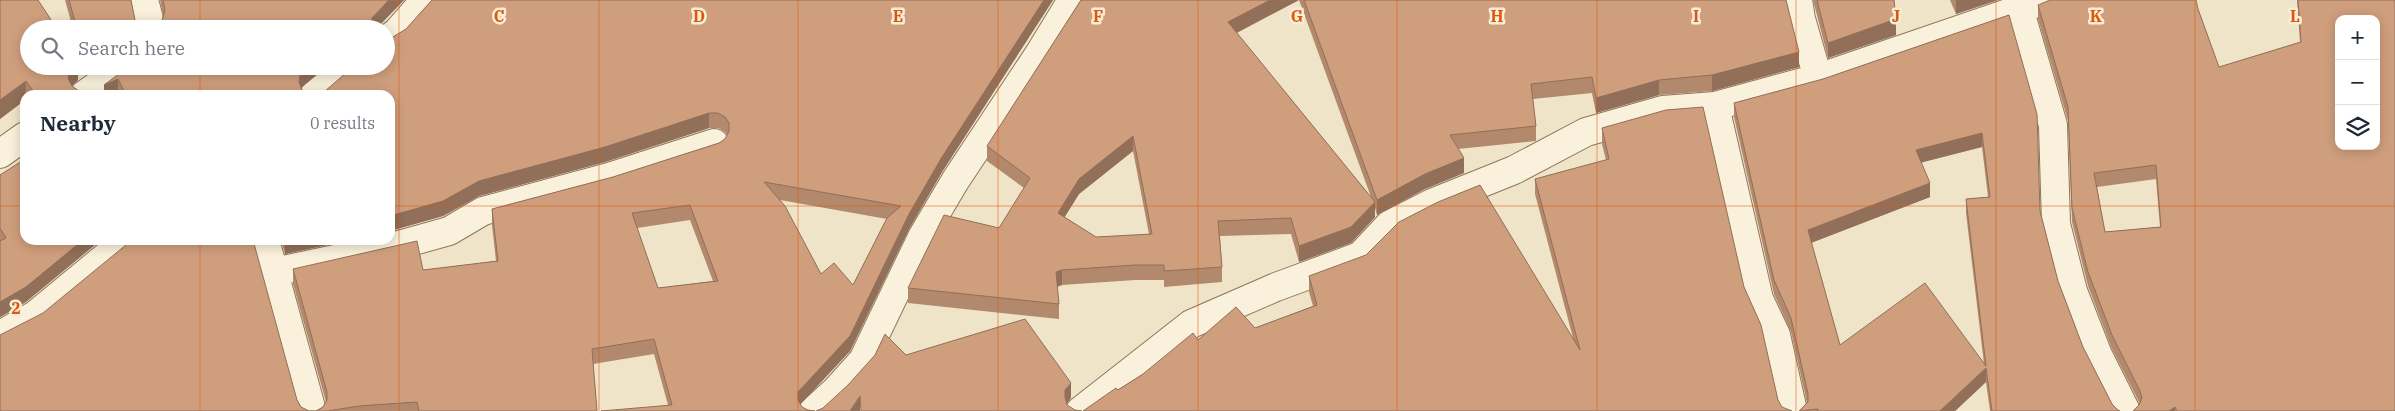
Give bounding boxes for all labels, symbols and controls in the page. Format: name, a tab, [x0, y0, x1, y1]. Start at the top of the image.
text: C	[494, 6, 504, 26]
text: D	[693, 6, 705, 26]
text: E	[893, 6, 903, 26]
text: F	[1093, 6, 1103, 26]
text: G	[1291, 6, 1303, 26]
text: H	[1491, 6, 1504, 26]
text: I	[1693, 6, 1699, 26]
text: J	[1892, 6, 1900, 26]
text: K	[2090, 6, 2103, 26]
text: L	[2290, 6, 2300, 26]
map controls	[2335, 15, 2380, 150]
button: +	[2335, 15, 2380, 60]
search box	[20, 20, 395, 75]
icon: search	[38, 34, 66, 62]
text: Search here	[78, 36, 185, 60]
button: −	[2335, 60, 2380, 105]
button: layers	[2335, 105, 2380, 150]
text: Nearby	[40, 109, 116, 137]
text: 0 results	[310, 113, 375, 133]
text: 2	[11, 298, 21, 318]

